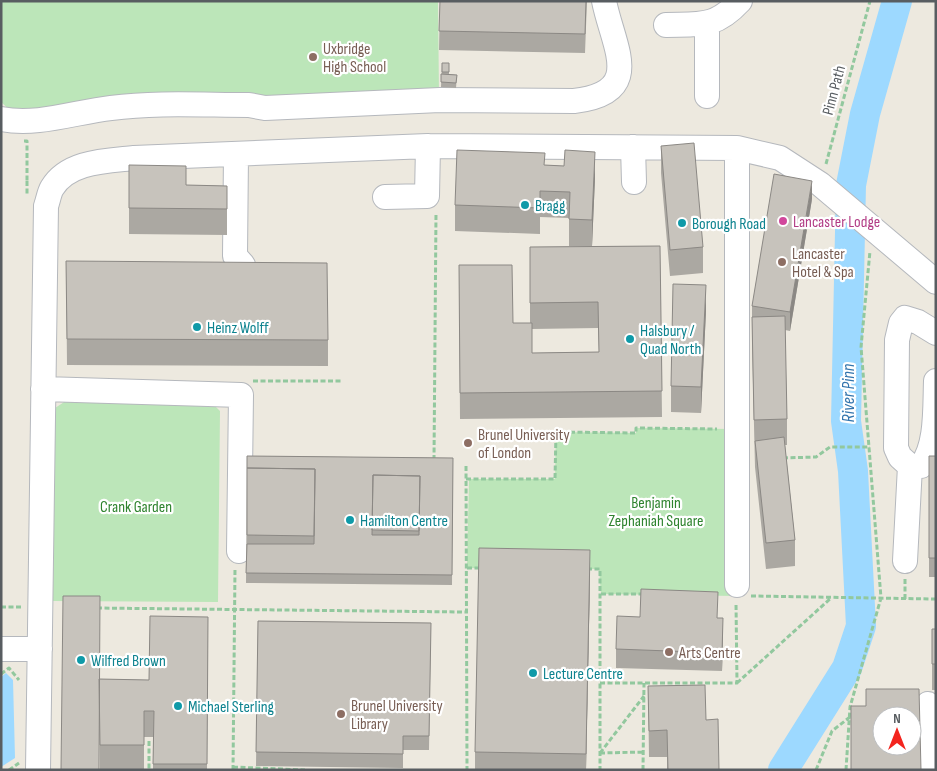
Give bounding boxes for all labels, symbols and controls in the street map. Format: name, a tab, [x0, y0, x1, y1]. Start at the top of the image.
place label: Uxbridge High School	[323, 40, 386, 77]
marker: Uxbridge High School	[307, 51, 319, 63]
street label: Pinn Path	[819, 64, 850, 117]
place label: Bragg	[535, 197, 565, 216]
marker: Bragg	[519, 199, 531, 211]
place label: Lancaster Lodge	[793, 213, 880, 232]
place label: Borough Road	[692, 215, 766, 234]
marker: Lancaster Lodge	[777, 215, 789, 227]
marker: Borough Road	[676, 217, 688, 229]
place label: Lancaster Hotel & Spa	[792, 245, 854, 282]
marker: Lancaster Hotel & Spa	[776, 256, 788, 268]
place label: Heinz Wolff	[207, 319, 269, 338]
marker: Heinz Wolff	[191, 321, 203, 333]
place label: Halsbury / Quad North	[640, 322, 701, 359]
marker: Halsbury / Quad North	[624, 333, 636, 345]
water label: River Pinn	[838, 363, 859, 422]
place label: Brunel University of London	[478, 426, 570, 463]
marker: Brunel University of London	[462, 437, 474, 449]
park label: Benjamin Zephaniah Square	[609, 494, 703, 531]
park label: Crank Garden	[100, 498, 172, 517]
place label: Hamilton Centre	[360, 512, 448, 531]
marker: Hamilton Centre	[344, 514, 356, 526]
place label: Arts Centre	[678, 644, 741, 663]
marker: Arts Centre	[663, 646, 675, 658]
place label: Wilfred Brown	[91, 652, 166, 671]
marker: Wilfred Brown	[75, 654, 87, 666]
place label: Lecture Centre	[543, 665, 623, 684]
marker: Lecture Centre	[527, 667, 539, 679]
place label: Brunel University Library	[351, 697, 443, 734]
place label: Michael Sterling	[188, 698, 274, 717]
marker: Michael Sterling	[172, 700, 184, 712]
north arrow	[872, 706, 922, 756]
marker: Brunel University Library	[335, 708, 347, 720]
text: N	[893, 710, 901, 727]

